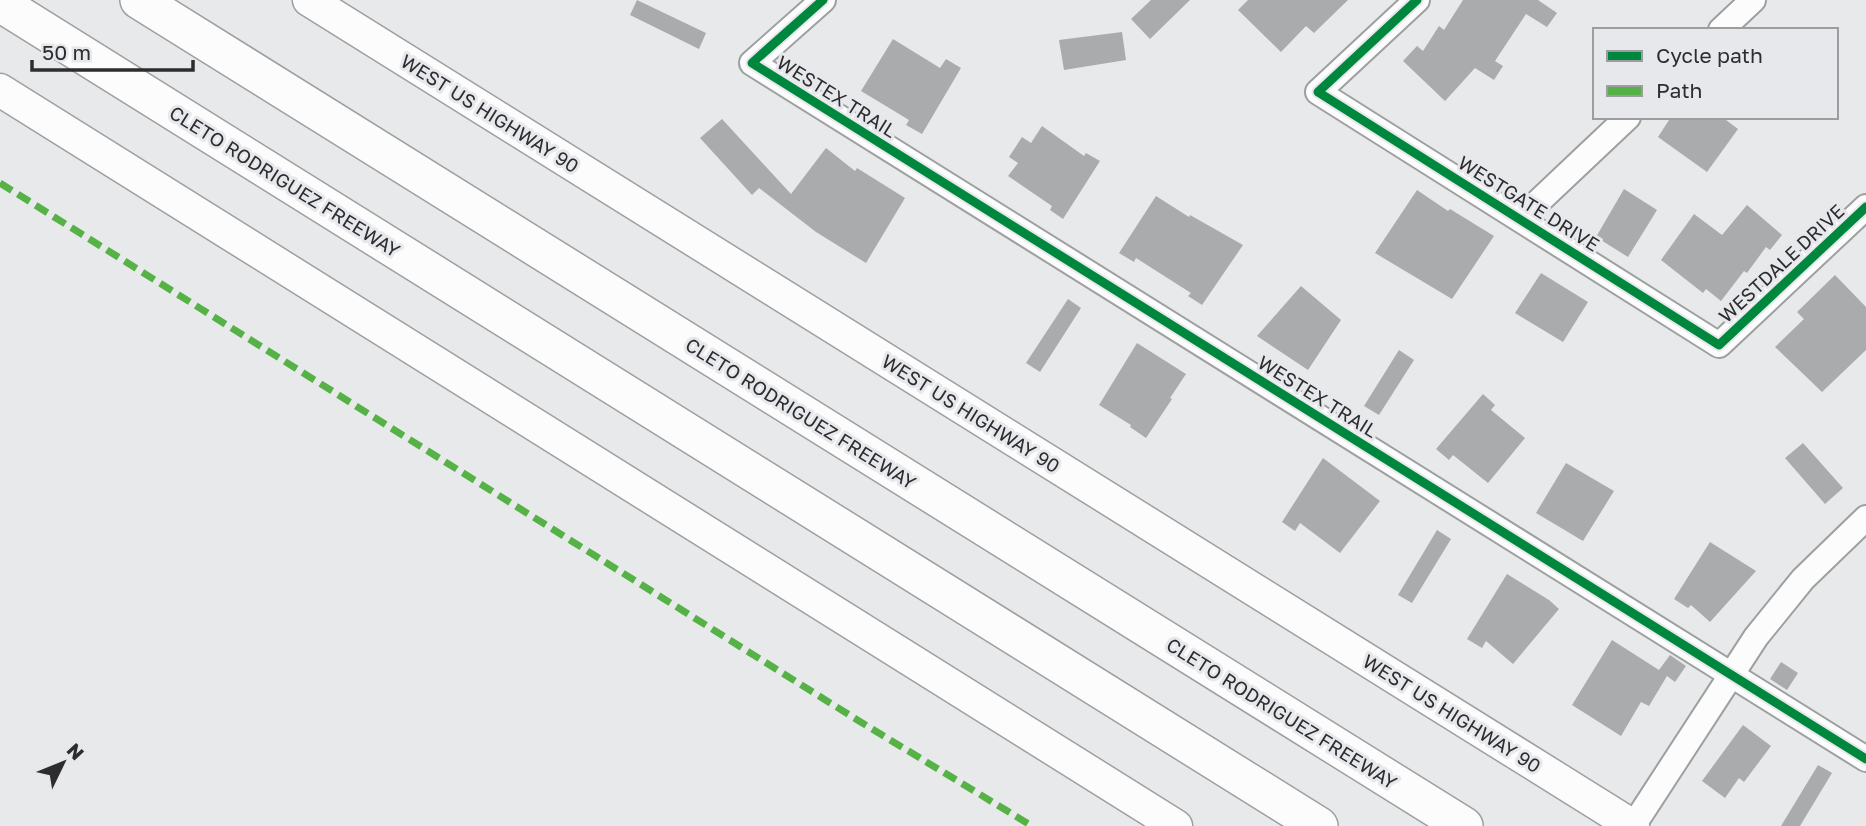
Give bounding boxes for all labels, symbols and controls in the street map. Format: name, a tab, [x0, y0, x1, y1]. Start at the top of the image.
scale bar	[32, 28, 192, 72]
legend	[1593, 28, 1838, 119]
text: 50 m	[42, 39, 91, 65]
text: Cycle path	[1656, 42, 1763, 68]
street label: WEST US HIGHWAY 90	[397, 49, 583, 177]
street label: WESTEX TRAIL	[773, 50, 901, 142]
text: Path	[1656, 77, 1703, 103]
street label: CLETO RODRIGUEZ FREEWAY	[166, 100, 404, 262]
street label: WESTGATE DRIVE	[1454, 150, 1604, 256]
street label: WESTDALE DRIVE	[1714, 199, 1848, 327]
street label: CLETO RODRIGUEZ FREEWAY	[682, 332, 920, 494]
street label: WEST US HIGHWAY 90	[878, 349, 1064, 477]
street label: WESTEX TRAIL	[1254, 350, 1382, 442]
street label: CLETO RODRIGUEZ FREEWAY	[1163, 632, 1401, 794]
street label: WEST US HIGHWAY 90	[1359, 649, 1545, 777]
north arrow	[28, 728, 98, 798]
text: N	[62, 738, 89, 764]

